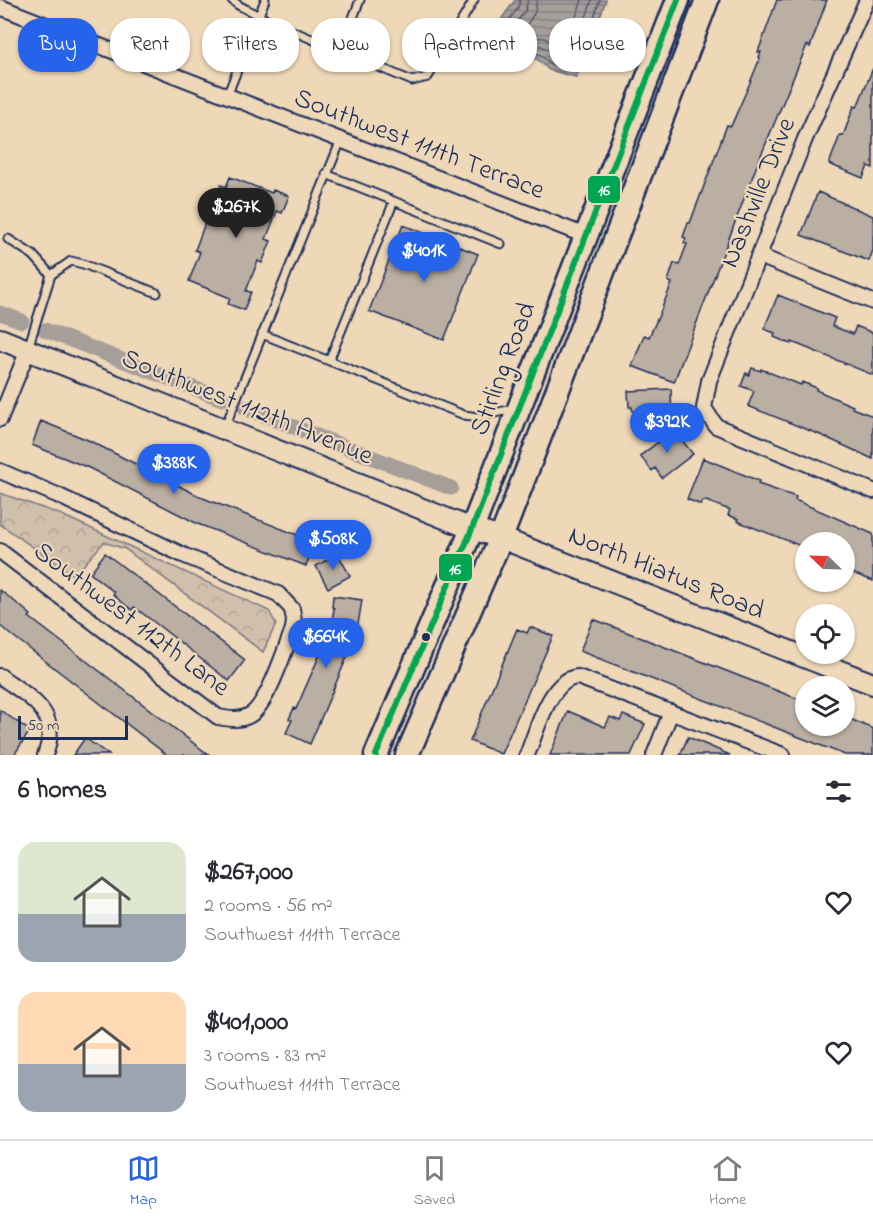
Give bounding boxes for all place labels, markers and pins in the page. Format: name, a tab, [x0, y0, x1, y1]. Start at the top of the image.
pin: $267K	[194, 188, 278, 239]
pin: $401K	[382, 232, 466, 283]
pin: $392K	[625, 403, 709, 454]
pin: $388K	[132, 444, 216, 495]
pin: $508K	[291, 520, 375, 571]
pin: $664K	[284, 618, 368, 669]
unlabelled marker	[420, 631, 432, 643]

